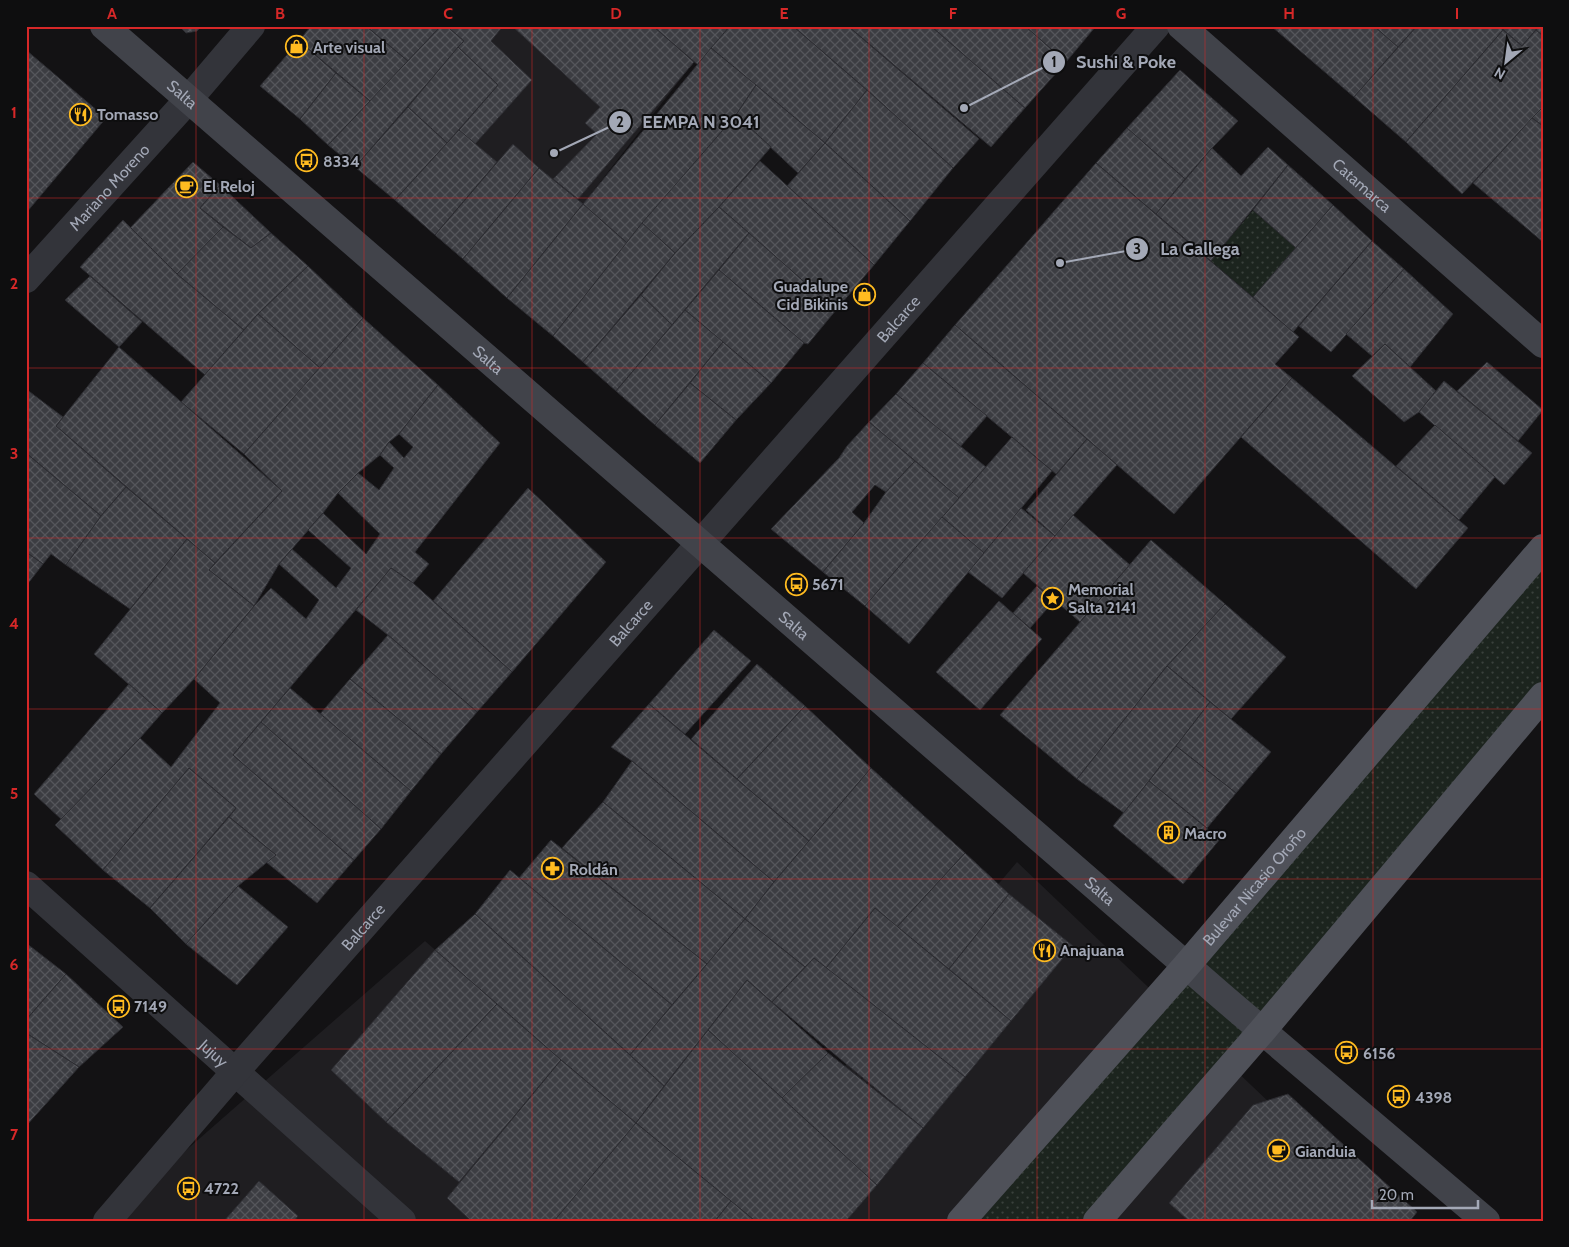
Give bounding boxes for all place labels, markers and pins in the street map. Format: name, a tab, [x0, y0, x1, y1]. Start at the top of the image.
shop icon: Arte visual	[285, 35, 309, 59]
place label: Arte visual	[313, 38, 385, 57]
callout: Sushi & Poke	[1041, 46, 1186, 79]
restaurant icon: Tomasso	[69, 102, 93, 126]
place label: Tomasso	[97, 105, 158, 124]
callout: EEMPA N 3041	[608, 105, 770, 138]
bus stop icon: 8334	[295, 149, 319, 173]
place label: 8334	[323, 152, 360, 171]
cafe icon: El Reloj	[175, 174, 199, 198]
place label: El Reloj	[203, 177, 255, 196]
callout: La Gallega	[1125, 232, 1249, 265]
place label: Guadalupe Cid Bikinis	[773, 277, 848, 314]
shop icon: Guadalupe Cid Bikinis	[852, 283, 876, 307]
bus stop icon: 5671	[784, 572, 808, 596]
place label: 5671	[812, 575, 844, 594]
place label: Memorial Salta 2141	[1068, 580, 1137, 617]
place icon: Memorial Salta 2141	[1040, 586, 1064, 610]
building icon: Macro	[1156, 821, 1180, 845]
place label: Macro	[1184, 824, 1227, 843]
pharmacy icon: Roldán	[541, 857, 565, 881]
place label: Roldán	[569, 860, 618, 879]
restaurant icon: Anajuana	[1032, 938, 1056, 962]
place label: Anajuana	[1060, 941, 1124, 960]
bus stop icon: 7149	[106, 994, 130, 1018]
place label: 7149	[134, 997, 167, 1016]
bus stop icon: 6156	[1335, 1041, 1359, 1065]
place label: 6156	[1363, 1044, 1395, 1063]
bus stop icon: 4398	[1387, 1085, 1411, 1109]
place label: 4398	[1415, 1088, 1452, 1107]
cafe icon: Gianduia	[1267, 1139, 1291, 1163]
place label: Gianduia	[1295, 1142, 1356, 1161]
bus stop icon: 4722	[176, 1176, 200, 1200]
place label: 4722	[204, 1179, 239, 1198]

